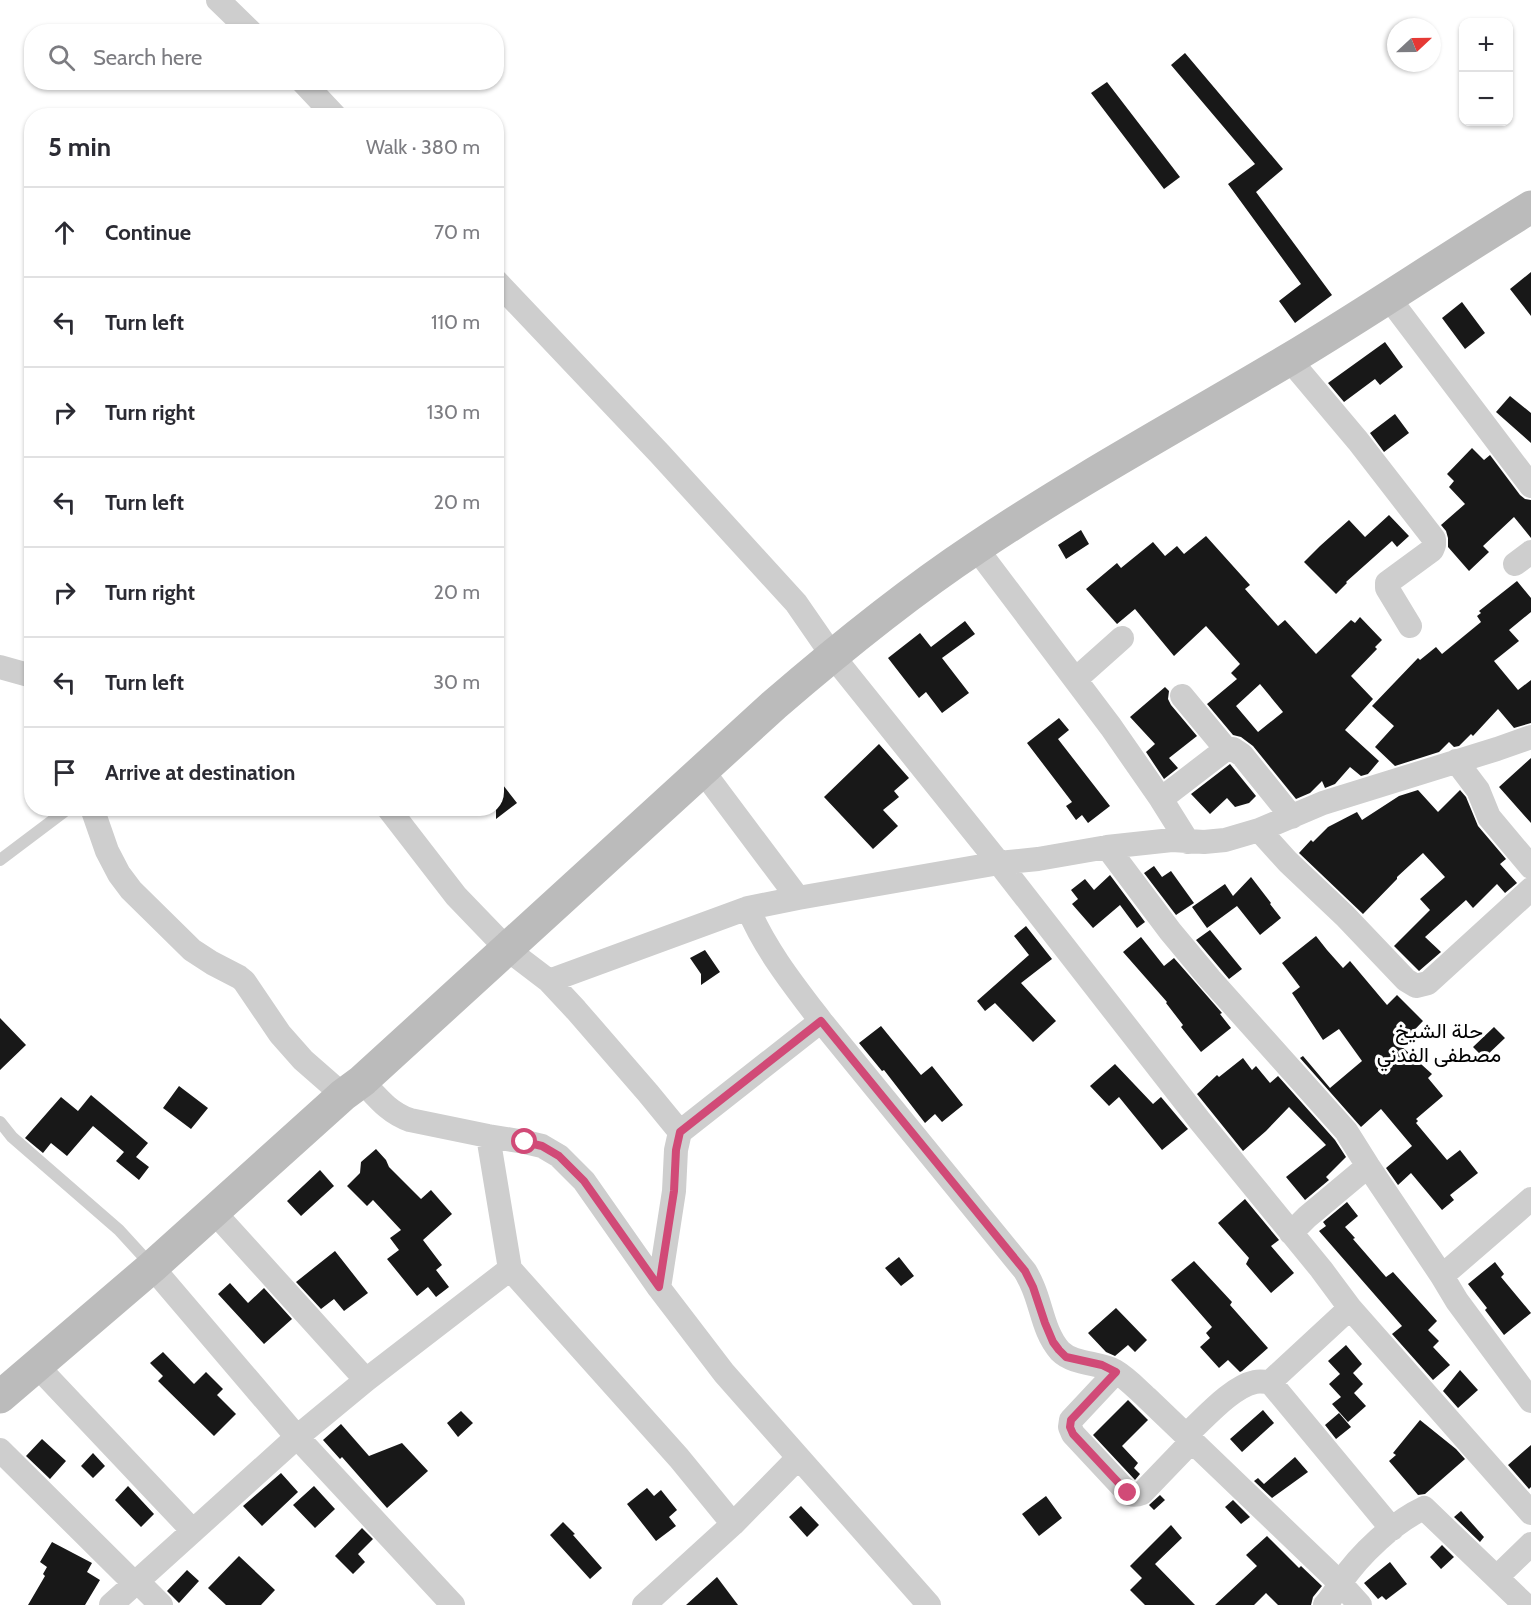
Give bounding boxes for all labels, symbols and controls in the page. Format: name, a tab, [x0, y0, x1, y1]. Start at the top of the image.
north arrow	[1387, 18, 1441, 72]
map controls	[1459, 18, 1513, 126]
button: +	[1459, 18, 1513, 72]
search box	[24, 24, 504, 90]
icon: search	[45, 41, 78, 74]
text: Search here	[93, 44, 202, 71]
button: −	[1459, 72, 1513, 126]
text: 5 min	[48, 131, 111, 163]
text: Walk · 380 m	[366, 135, 480, 159]
icon: ahead	[48, 216, 81, 249]
text: Continue	[105, 219, 191, 246]
text: 70 m	[434, 220, 480, 244]
icon: left	[48, 306, 81, 339]
text: Turn left	[105, 309, 184, 336]
text: 110 m	[431, 310, 480, 334]
icon: right	[48, 396, 81, 429]
text: Turn right	[105, 399, 195, 426]
text: 130 m	[427, 400, 480, 424]
icon: left	[48, 486, 81, 519]
text: Turn left	[105, 489, 184, 516]
text: 20 m	[434, 490, 480, 514]
icon: right	[48, 576, 81, 609]
text: Turn right	[105, 579, 195, 606]
text: 20 m	[434, 580, 480, 604]
icon: left	[48, 666, 81, 699]
text: Turn left	[105, 669, 184, 696]
text: 30 m	[433, 670, 480, 694]
icon: arrive	[48, 756, 81, 789]
text: Arrive at destination	[105, 759, 295, 786]
district label: حلة الشيخ مصطفى الفدني	[1377, 1018, 1501, 1072]
route start	[511, 1128, 537, 1154]
route end	[1114, 1479, 1140, 1505]

